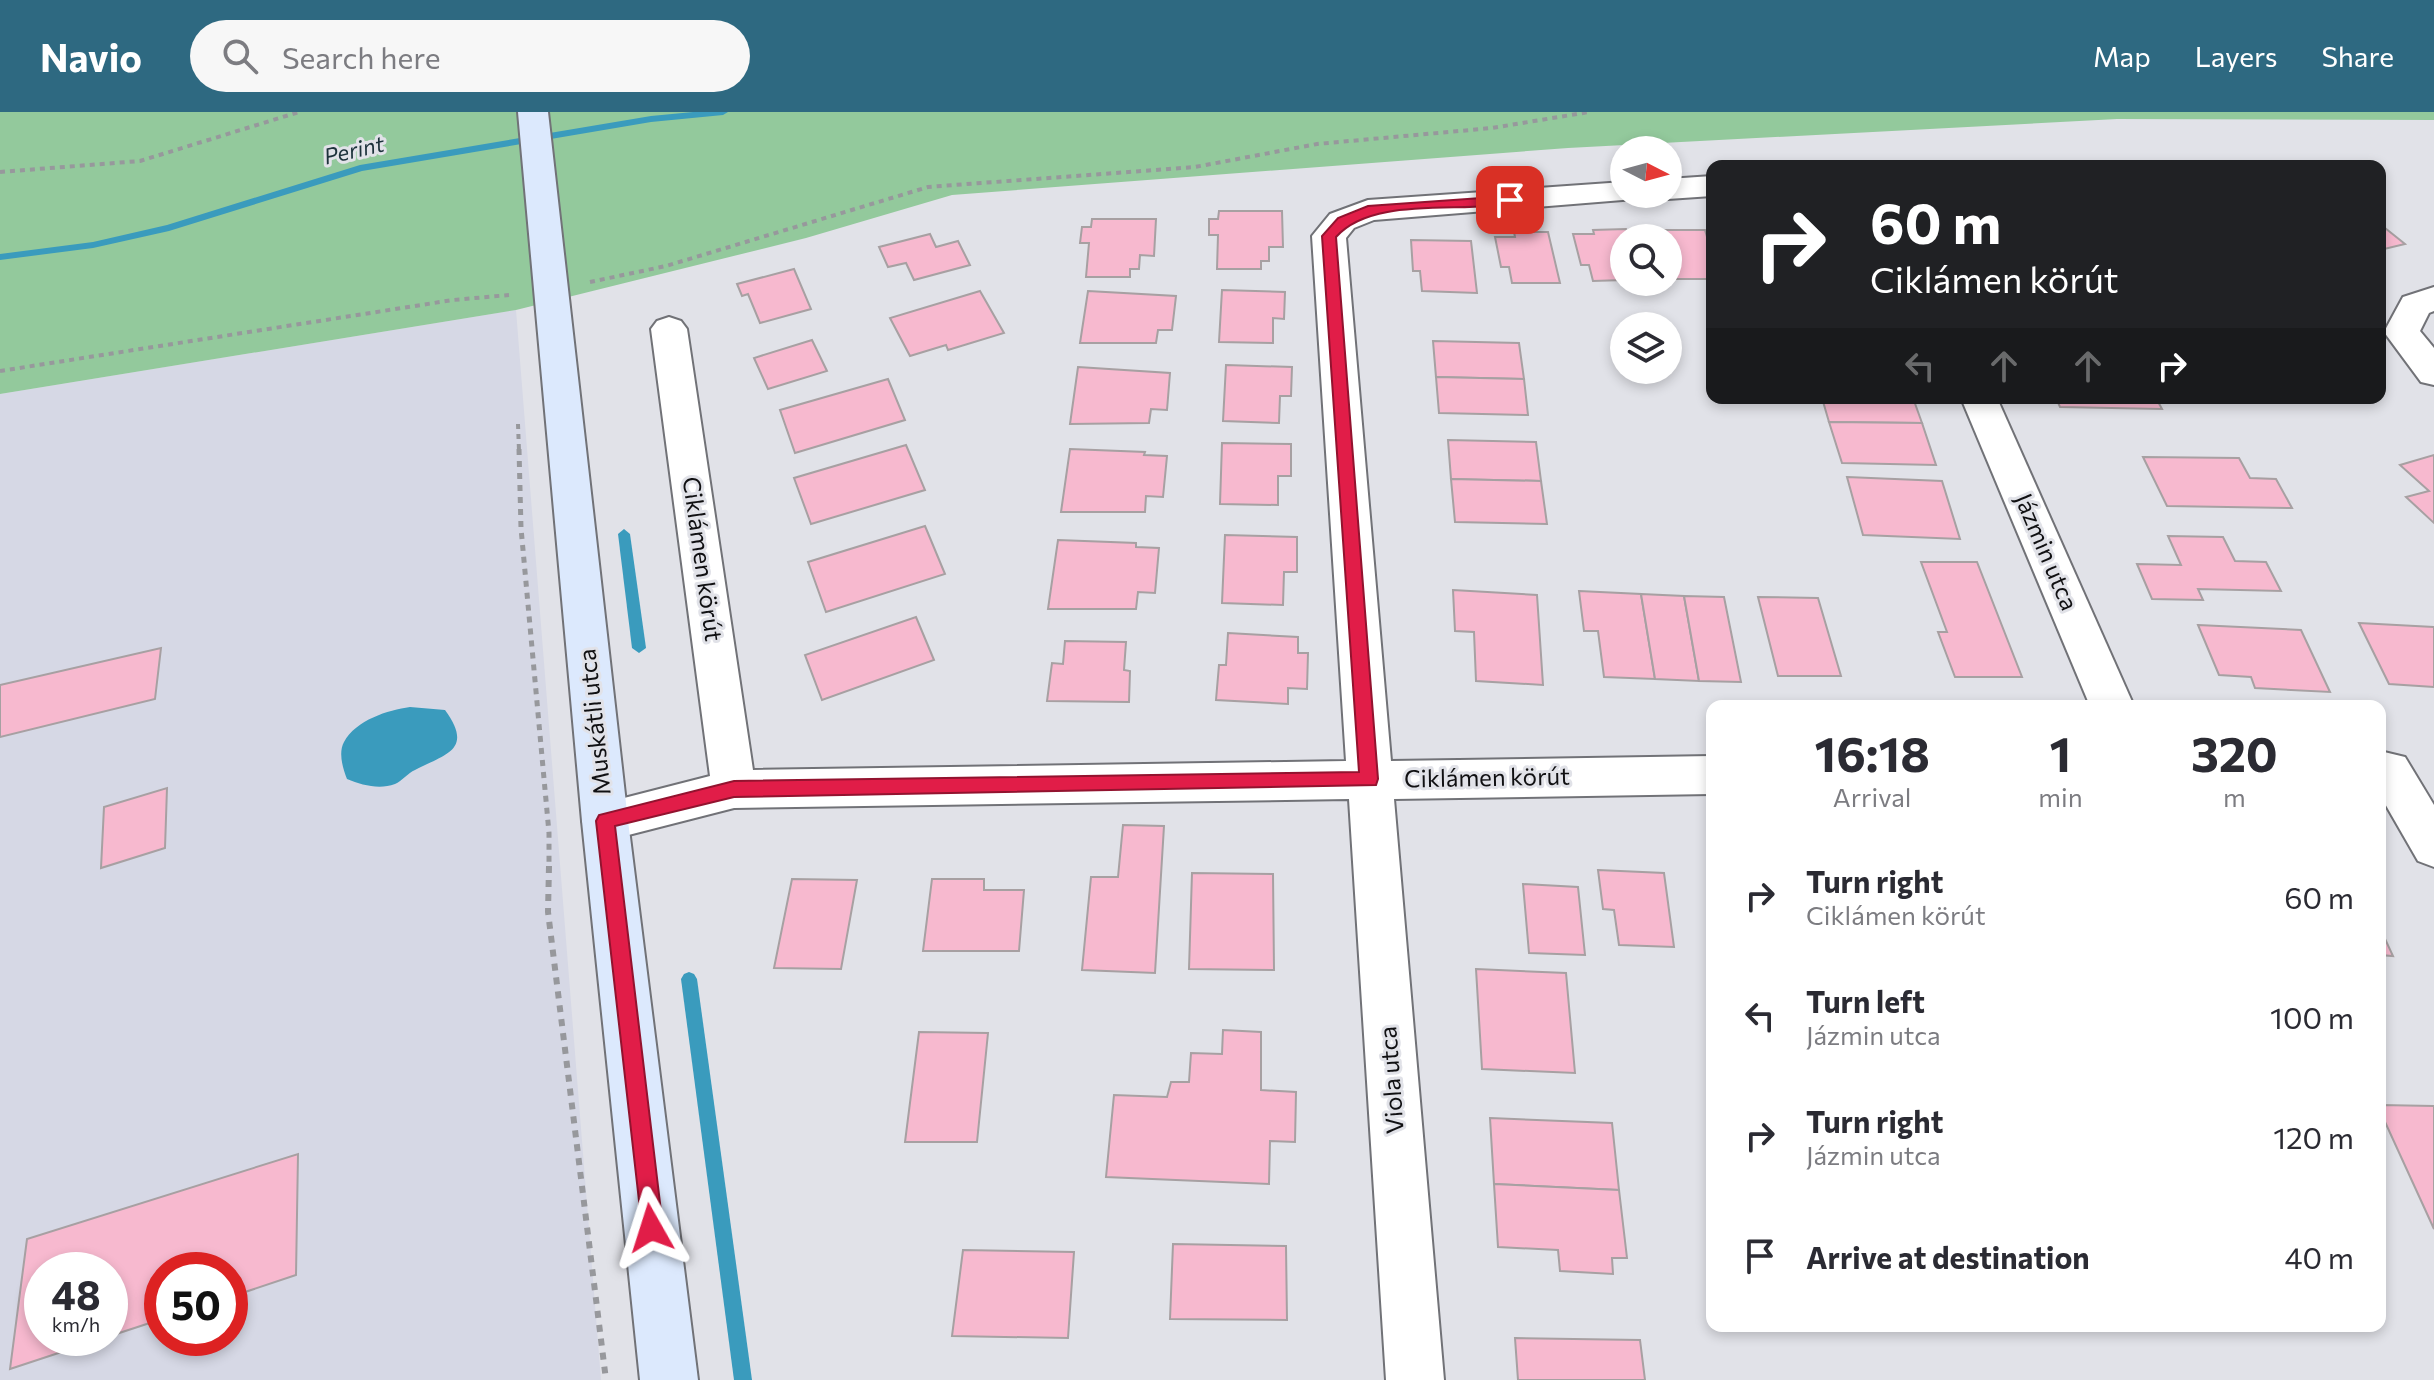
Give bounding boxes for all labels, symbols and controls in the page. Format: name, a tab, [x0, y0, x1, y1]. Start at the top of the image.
search box	[190, 20, 750, 92]
text: Navio	[40, 33, 142, 80]
icon: search	[218, 34, 262, 78]
text: Search here	[282, 38, 441, 75]
text: Map	[2093, 39, 2151, 73]
text: Layers	[2195, 39, 2277, 73]
text: Share	[2321, 39, 2394, 73]
water label: Perint	[321, 129, 388, 170]
north arrow	[1610, 136, 1682, 208]
map controls	[1610, 136, 1682, 384]
pin	[1476, 166, 1544, 234]
icon: arrive	[1488, 178, 1532, 222]
text: 60 m	[1870, 187, 2001, 256]
icon: right	[1738, 192, 1842, 296]
button: search	[1610, 224, 1682, 296]
text: Ciklámen körút	[1870, 256, 2119, 300]
button: layers	[1610, 312, 1682, 384]
icon: left	[1898, 344, 1942, 388]
icon: ahead	[1982, 344, 2026, 388]
icon: ahead	[2066, 344, 2110, 388]
icon: right	[2150, 344, 2194, 388]
street label: Ciklámen körút	[678, 475, 729, 643]
street label: Jázmin utca	[2010, 489, 2085, 614]
street label: Muskátli utca	[571, 648, 616, 797]
text: 16:18	[1814, 723, 1930, 782]
text: 1	[2050, 723, 2071, 782]
text: 320	[2191, 723, 2278, 782]
street label: Ciklámen körút	[1404, 761, 1570, 792]
text: Arrival	[1833, 781, 1911, 812]
text: min	[2038, 781, 2083, 812]
text: m	[2223, 781, 2246, 812]
text: Turn right	[1806, 862, 1943, 899]
icon: right	[1738, 874, 1782, 918]
text: 60 m	[2284, 878, 2354, 915]
text: Ciklámen körút	[1806, 899, 1986, 930]
text: Turn left	[1806, 982, 1925, 1019]
icon: left	[1738, 994, 1782, 1038]
text: 100 m	[2270, 998, 2354, 1035]
text: Jázmin utca	[1806, 1019, 1941, 1050]
street label: Viola utca	[1372, 1025, 1409, 1135]
text: Turn right	[1806, 1102, 1943, 1139]
icon: right	[1738, 1114, 1782, 1158]
text: 120 m	[2273, 1118, 2354, 1155]
text: Jázmin utca	[1806, 1139, 1941, 1170]
position arrow	[609, 1186, 693, 1270]
icon: arrive	[1738, 1234, 1782, 1278]
text: Arrive at destination	[1806, 1238, 2090, 1275]
text: 40 m	[2285, 1238, 2354, 1275]
speed limit sign: 50	[144, 1252, 248, 1356]
text: 48	[51, 1269, 101, 1318]
text: km/h	[52, 1312, 100, 1336]

